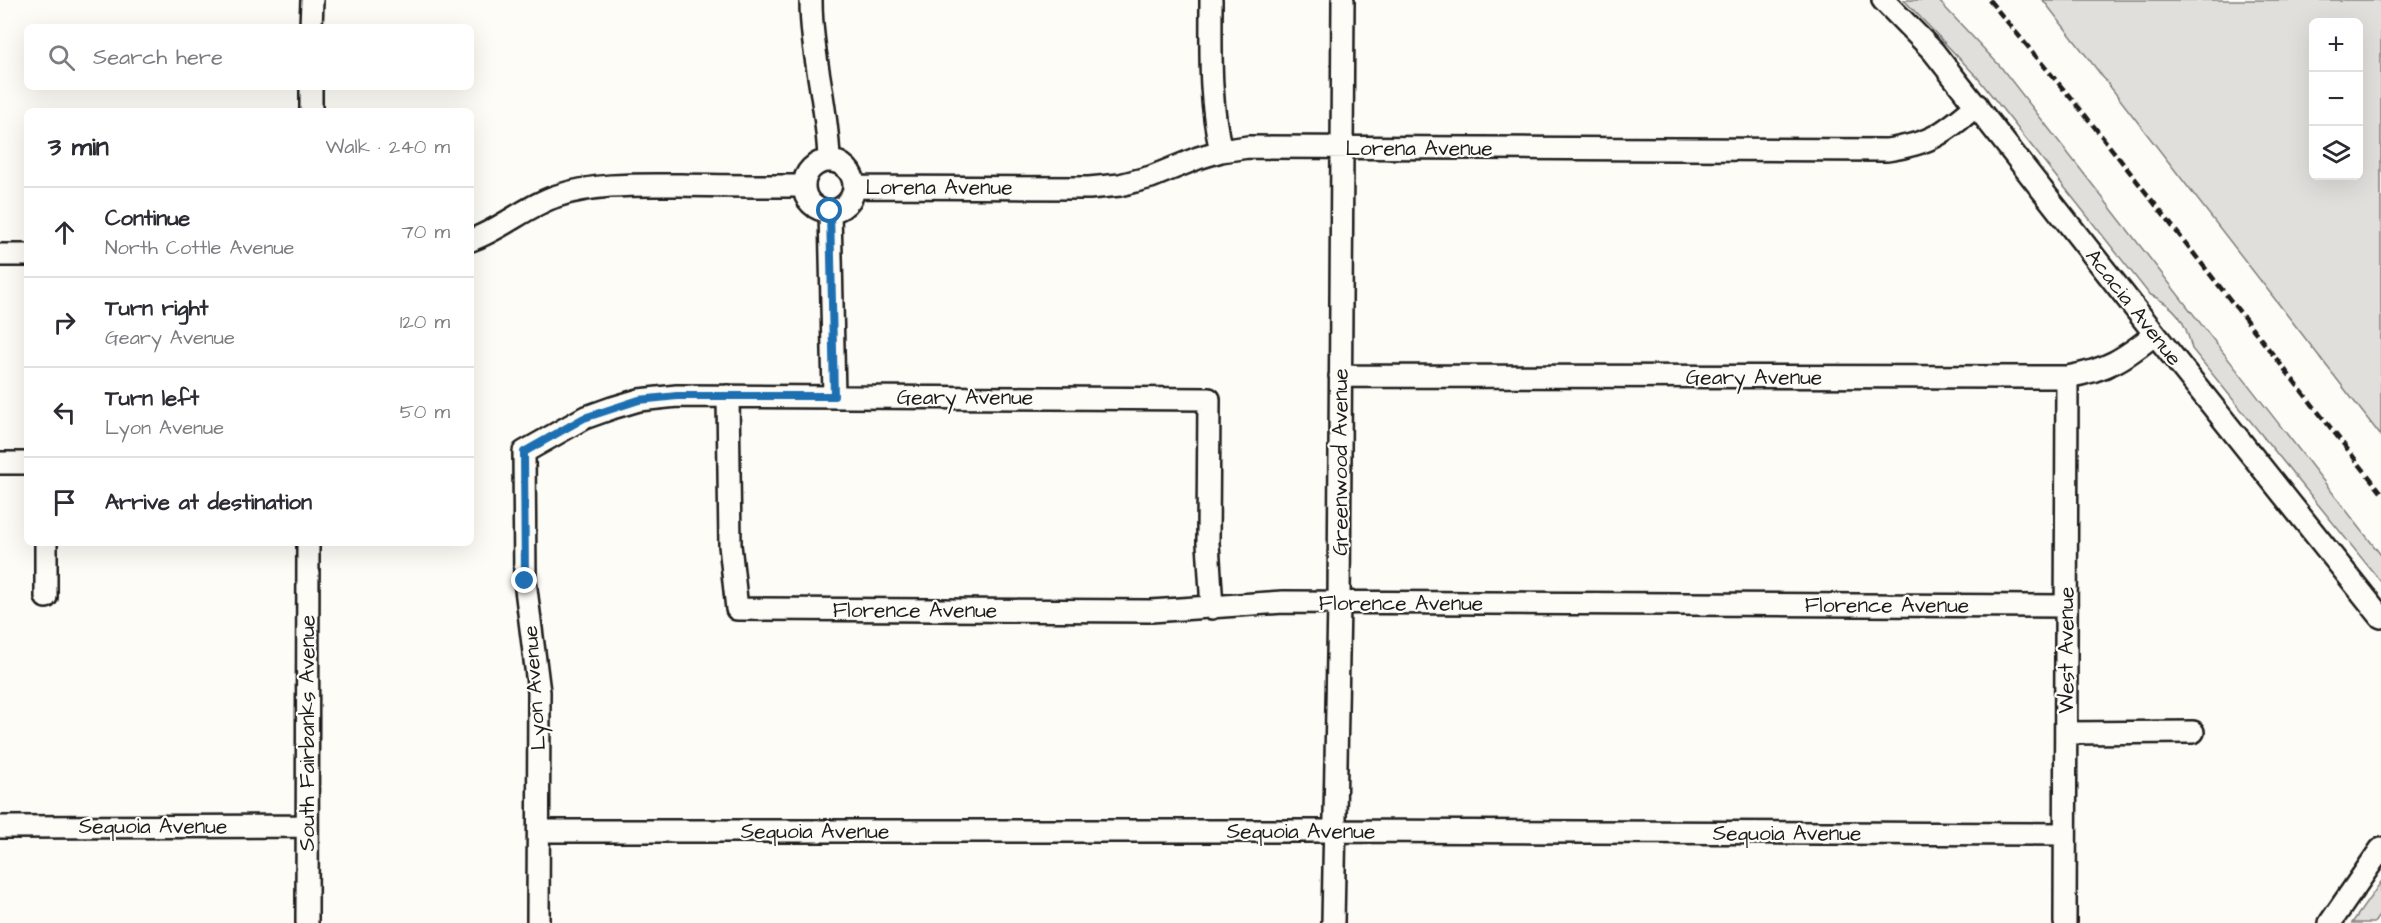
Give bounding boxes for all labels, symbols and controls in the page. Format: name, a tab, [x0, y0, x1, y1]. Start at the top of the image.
map controls	[2309, 18, 2363, 180]
button: +	[2309, 18, 2363, 72]
search box	[24, 24, 474, 90]
icon: search	[45, 41, 78, 74]
text: Search here	[93, 42, 223, 73]
button: −	[2309, 72, 2363, 126]
button: layers	[2309, 126, 2363, 180]
text: 3 min	[48, 129, 109, 165]
text: Walk · 240 m	[326, 133, 450, 161]
street label: Lorena Avenue	[1345, 134, 1493, 163]
street label: Lorena Avenue	[865, 173, 1013, 202]
route start	[816, 197, 842, 223]
text: Continue	[105, 203, 190, 234]
icon: ahead	[48, 216, 81, 249]
text: 70 m	[402, 218, 450, 246]
text: North Cottle Avenue	[105, 234, 294, 262]
street label: Acacia Avenue	[2079, 243, 2189, 372]
text: Turn right	[105, 293, 208, 324]
icon: right	[48, 306, 81, 339]
text: 120 m	[400, 308, 450, 336]
text: Geary Avenue	[105, 324, 235, 352]
street label: Geary Avenue	[1686, 363, 1822, 394]
street label: Greenwood Avenue	[1326, 368, 1355, 556]
text: Turn left	[105, 383, 199, 414]
street label: Geary Avenue	[897, 383, 1033, 414]
icon: left	[48, 396, 81, 429]
text: 50 m	[400, 398, 450, 426]
text: Lyon Avenue	[105, 414, 224, 442]
icon: arrive	[48, 486, 81, 519]
text: Arrive at destination	[105, 487, 312, 518]
route end	[511, 567, 537, 593]
street label: West Avenue	[2052, 587, 2081, 713]
street label: Florence Avenue	[1319, 589, 1483, 618]
street label: Florence Avenue	[1805, 591, 1969, 620]
street label: Florence Avenue	[833, 596, 997, 625]
street label: South Fairbanks Avenue	[293, 615, 322, 851]
street label: Lyon Avenue	[516, 624, 555, 751]
street label: Sequoia Avenue	[79, 812, 227, 841]
street label: Sequoia Avenue	[741, 817, 889, 846]
street label: Sequoia Avenue	[1227, 817, 1375, 846]
street label: Sequoia Avenue	[1713, 819, 1861, 848]

